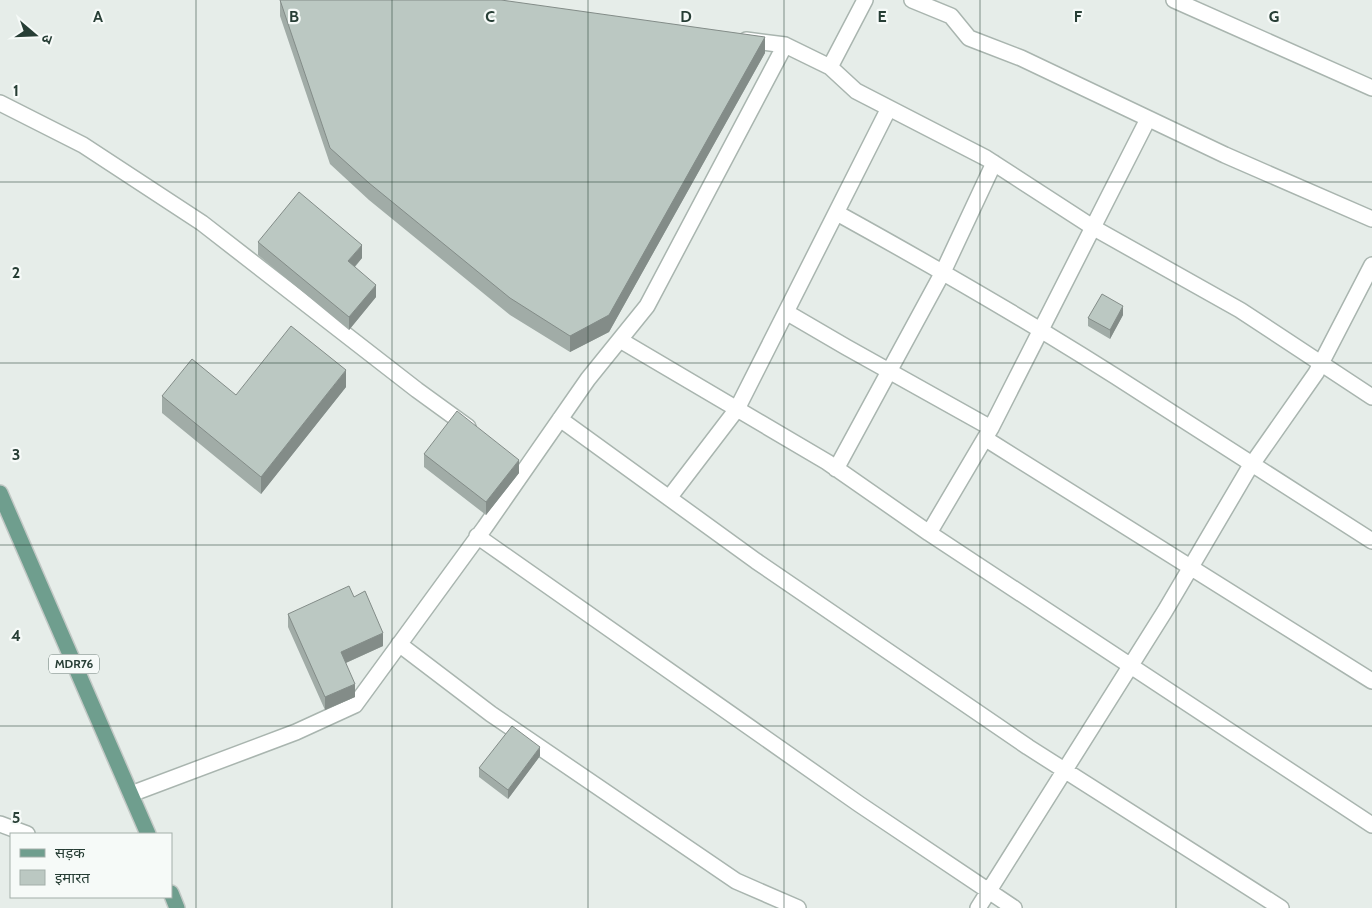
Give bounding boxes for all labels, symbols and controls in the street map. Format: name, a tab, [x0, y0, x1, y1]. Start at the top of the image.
text: A	[93, 7, 103, 26]
text: B	[289, 7, 299, 26]
text: C	[485, 7, 495, 26]
text: D	[680, 7, 692, 26]
text: E	[877, 7, 887, 26]
text: F	[1074, 7, 1083, 26]
text: G	[1269, 7, 1279, 26]
north arrow	[10, 10, 60, 60]
text: उ	[37, 32, 57, 47]
text: 1	[13, 81, 19, 100]
text: 2	[12, 263, 20, 282]
text: 3	[12, 445, 20, 464]
text: 4	[11, 626, 21, 645]
road number: MDR76	[49, 654, 99, 674]
text: 5	[12, 808, 20, 827]
legend	[10, 833, 172, 898]
text: सड़क	[55, 844, 85, 862]
text: इमारत	[55, 869, 90, 887]

